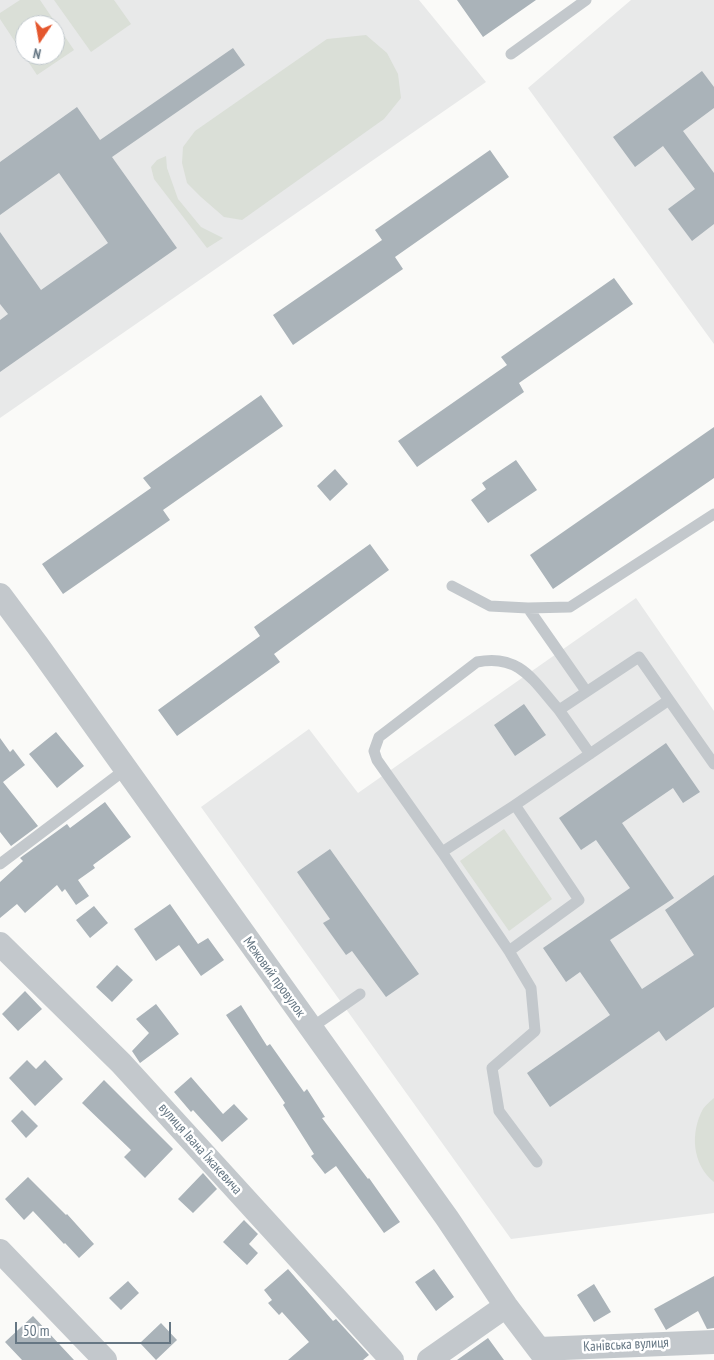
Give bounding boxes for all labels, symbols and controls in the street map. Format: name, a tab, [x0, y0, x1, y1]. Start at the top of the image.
north arrow	[15, 15, 65, 65]
text: N	[32, 44, 43, 63]
street label: Межовий провулок	[239, 934, 309, 1020]
street label: вулиця Івана Їжакевича	[155, 1100, 245, 1198]
scale bar	[18, 1312, 174, 1344]
text: 50 m	[23, 1321, 49, 1340]
street label: Канівська вулиця	[583, 1334, 669, 1356]

